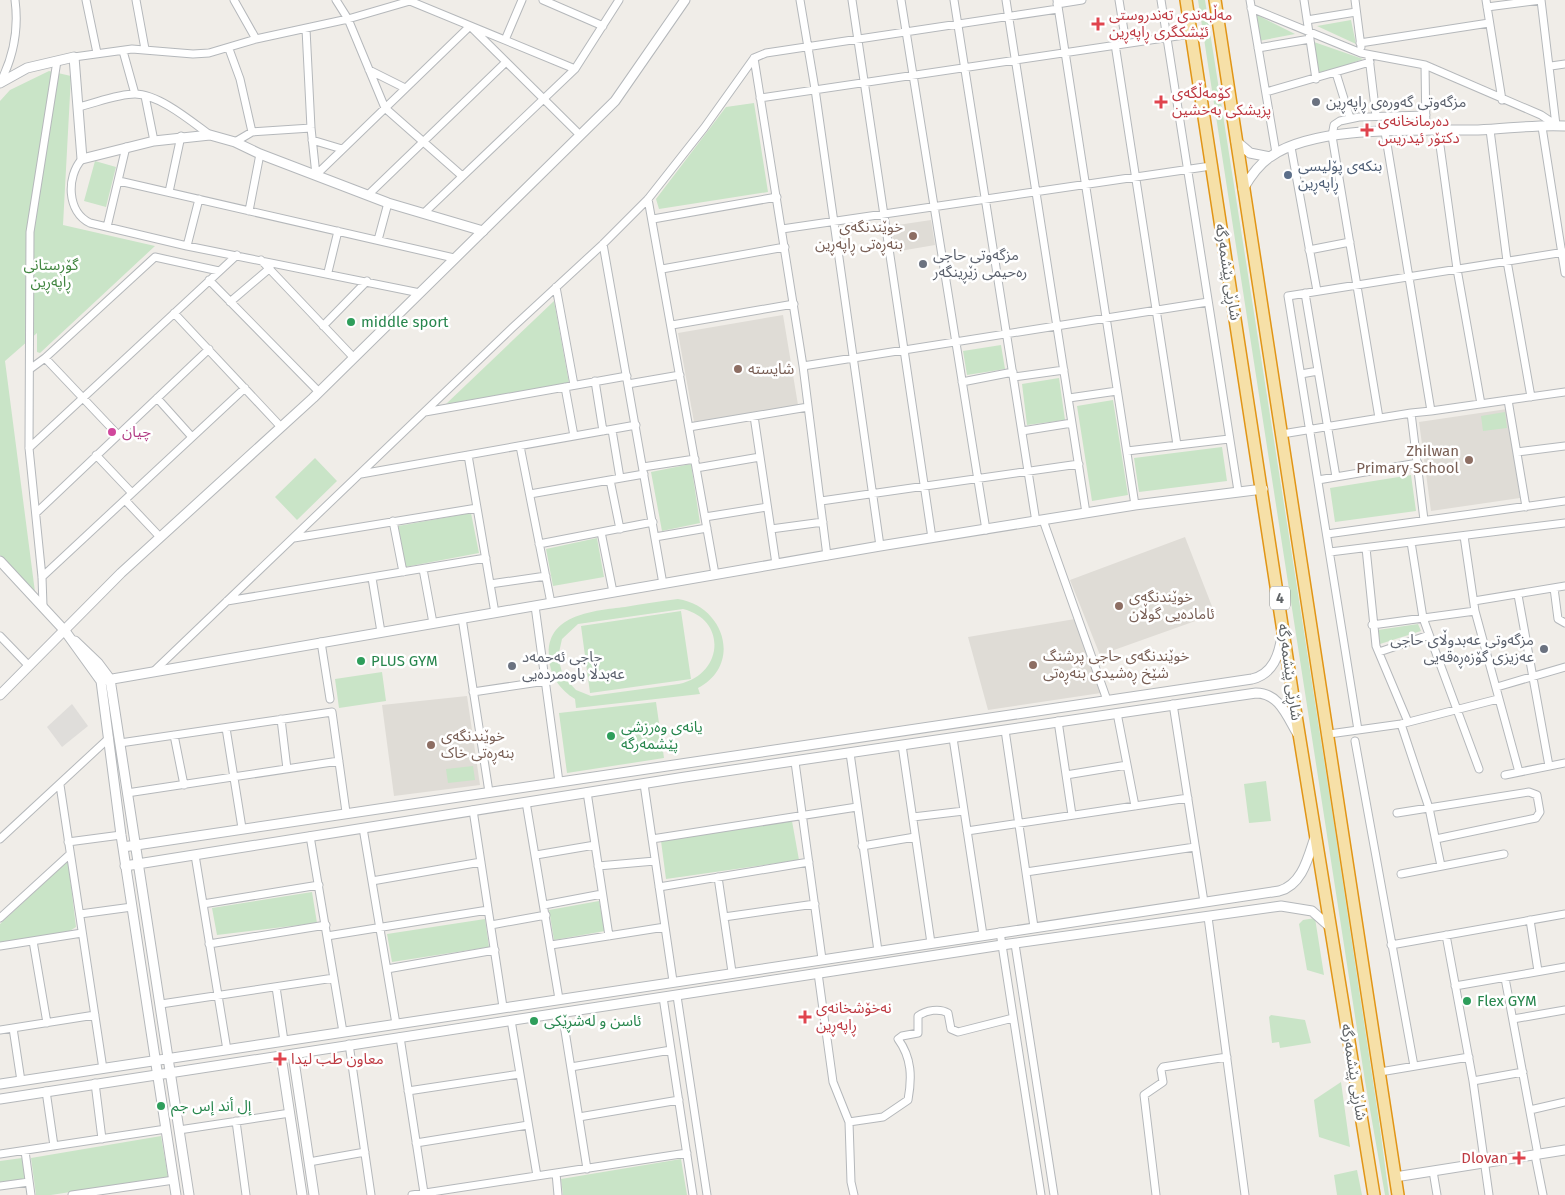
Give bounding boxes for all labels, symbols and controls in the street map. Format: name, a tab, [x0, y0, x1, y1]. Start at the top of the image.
place label: مەڵبەندی تەندروستی ئێشکگری ڕاپەڕین	[1109, 4, 1232, 44]
marker: مەڵبەندی تەندروستی ئێشکگری ڕاپەڕین	[1091, 17, 1105, 31]
place label: کۆمەڵگەی پزیشکی بەخشین	[1172, 82, 1271, 120]
place label: مزگەوتی گەورەی ڕاپەڕین	[1326, 93, 1466, 114]
marker: کۆمەڵگەی پزیشکی بەخشین	[1154, 95, 1168, 109]
marker: مزگەوتی گەورەی ڕاپەڕین	[1310, 96, 1322, 108]
place label: دەرمانخانەی دکتۆر ئیدریس	[1378, 112, 1460, 147]
marker: دەرمانخانەی دکتۆر ئیدریس	[1360, 123, 1374, 137]
place label: بنکەی پۆلیسی ڕاپەڕین	[1298, 157, 1382, 195]
marker: بنکەی پۆلیسی ڕاپەڕین	[1282, 169, 1294, 181]
place label: خوێندنگەی بنەڕەتی ڕاپەڕین	[815, 218, 903, 256]
street label: شاڕێی پێشمەرگە	[1208, 222, 1245, 322]
marker: خوێندنگەی بنەڕەتی ڕاپەڕین	[907, 230, 919, 242]
place label: مزگەوتی حاجی رەحیمی زێڕینگەر	[932, 246, 1027, 284]
park label: گۆڕستانی ڕاپەڕین	[23, 256, 79, 294]
marker: مزگەوتی حاجی رەحیمی زێڕینگەر	[917, 258, 929, 270]
place label: middle sport	[361, 313, 449, 331]
marker: middle sport	[345, 316, 357, 328]
place label: شایستە	[748, 360, 794, 378]
marker: شایستە	[732, 363, 744, 375]
place label: چيان	[122, 423, 151, 442]
marker: چيان	[106, 426, 118, 438]
place label: Zhilwan Primary School	[1356, 442, 1460, 477]
marker: Zhilwan Primary School	[1463, 454, 1475, 466]
road number: 4	[1270, 586, 1290, 610]
place label: خوێندنگەی ئامادەیی گوڵان	[1129, 588, 1215, 623]
marker: خوێندنگەی ئامادەیی گوڵان	[1113, 600, 1125, 612]
street label: شاڕێی پێشمەرگە	[1271, 622, 1306, 722]
place label: مزگەوتی عەبدوڵای حاجی عەزیزی گۆزەڕەقەیی	[1390, 629, 1534, 669]
marker: مزگەوتی عەبدوڵای حاجی عەزیزی گۆزەڕەقەیی	[1538, 643, 1550, 655]
place label: خوێندنگەی حاجی پرشنگ شێخ ڕەشیدی بنەڕەتی	[1043, 647, 1190, 685]
place label: حاجی ئەحمەد عەبدڵا باوەمردەیی	[522, 648, 625, 683]
place label: PLUS GYM	[371, 652, 438, 670]
marker: PLUS GYM	[355, 655, 367, 667]
marker: خوێندنگەی حاجی پرشنگ شێخ ڕەشیدی بنەڕەتی	[1027, 659, 1039, 671]
marker: حاجی ئەحمەد عەبدڵا باوەمردەیی	[506, 660, 518, 672]
place label: یانەی وەرزشی پێشمەرگە	[621, 718, 703, 754]
place label: خوێندنگەی بنەڕەتی خاک	[441, 727, 514, 765]
marker: یانەی وەرزشی پێشمەرگە	[605, 730, 617, 742]
marker: خوێندنگەی بنەڕەتی خاک	[425, 739, 437, 751]
place label: Flex GYM	[1477, 992, 1537, 1010]
marker: Flex GYM	[1461, 995, 1473, 1007]
place label: نەخۆشخانەی ڕاپەڕین	[816, 999, 892, 1037]
marker: نەخۆشخانەی ڕاپەڕین	[798, 1010, 812, 1024]
place label: ئاسن و لەشڕێکی	[544, 1012, 641, 1033]
marker: ئاسن و لەشڕێکی	[528, 1015, 540, 1027]
street label: شاڕێی پێشمەرگە	[1334, 1022, 1371, 1122]
place label: معاون طب لیدا	[291, 1050, 384, 1068]
marker: معاون طب لیدا	[273, 1052, 287, 1066]
place label: إل أند إس جم	[171, 1097, 252, 1117]
marker: إل أند إس جم	[155, 1100, 167, 1112]
place label: Dlovan	[1461, 1149, 1508, 1167]
marker: Dlovan	[1512, 1151, 1526, 1165]

